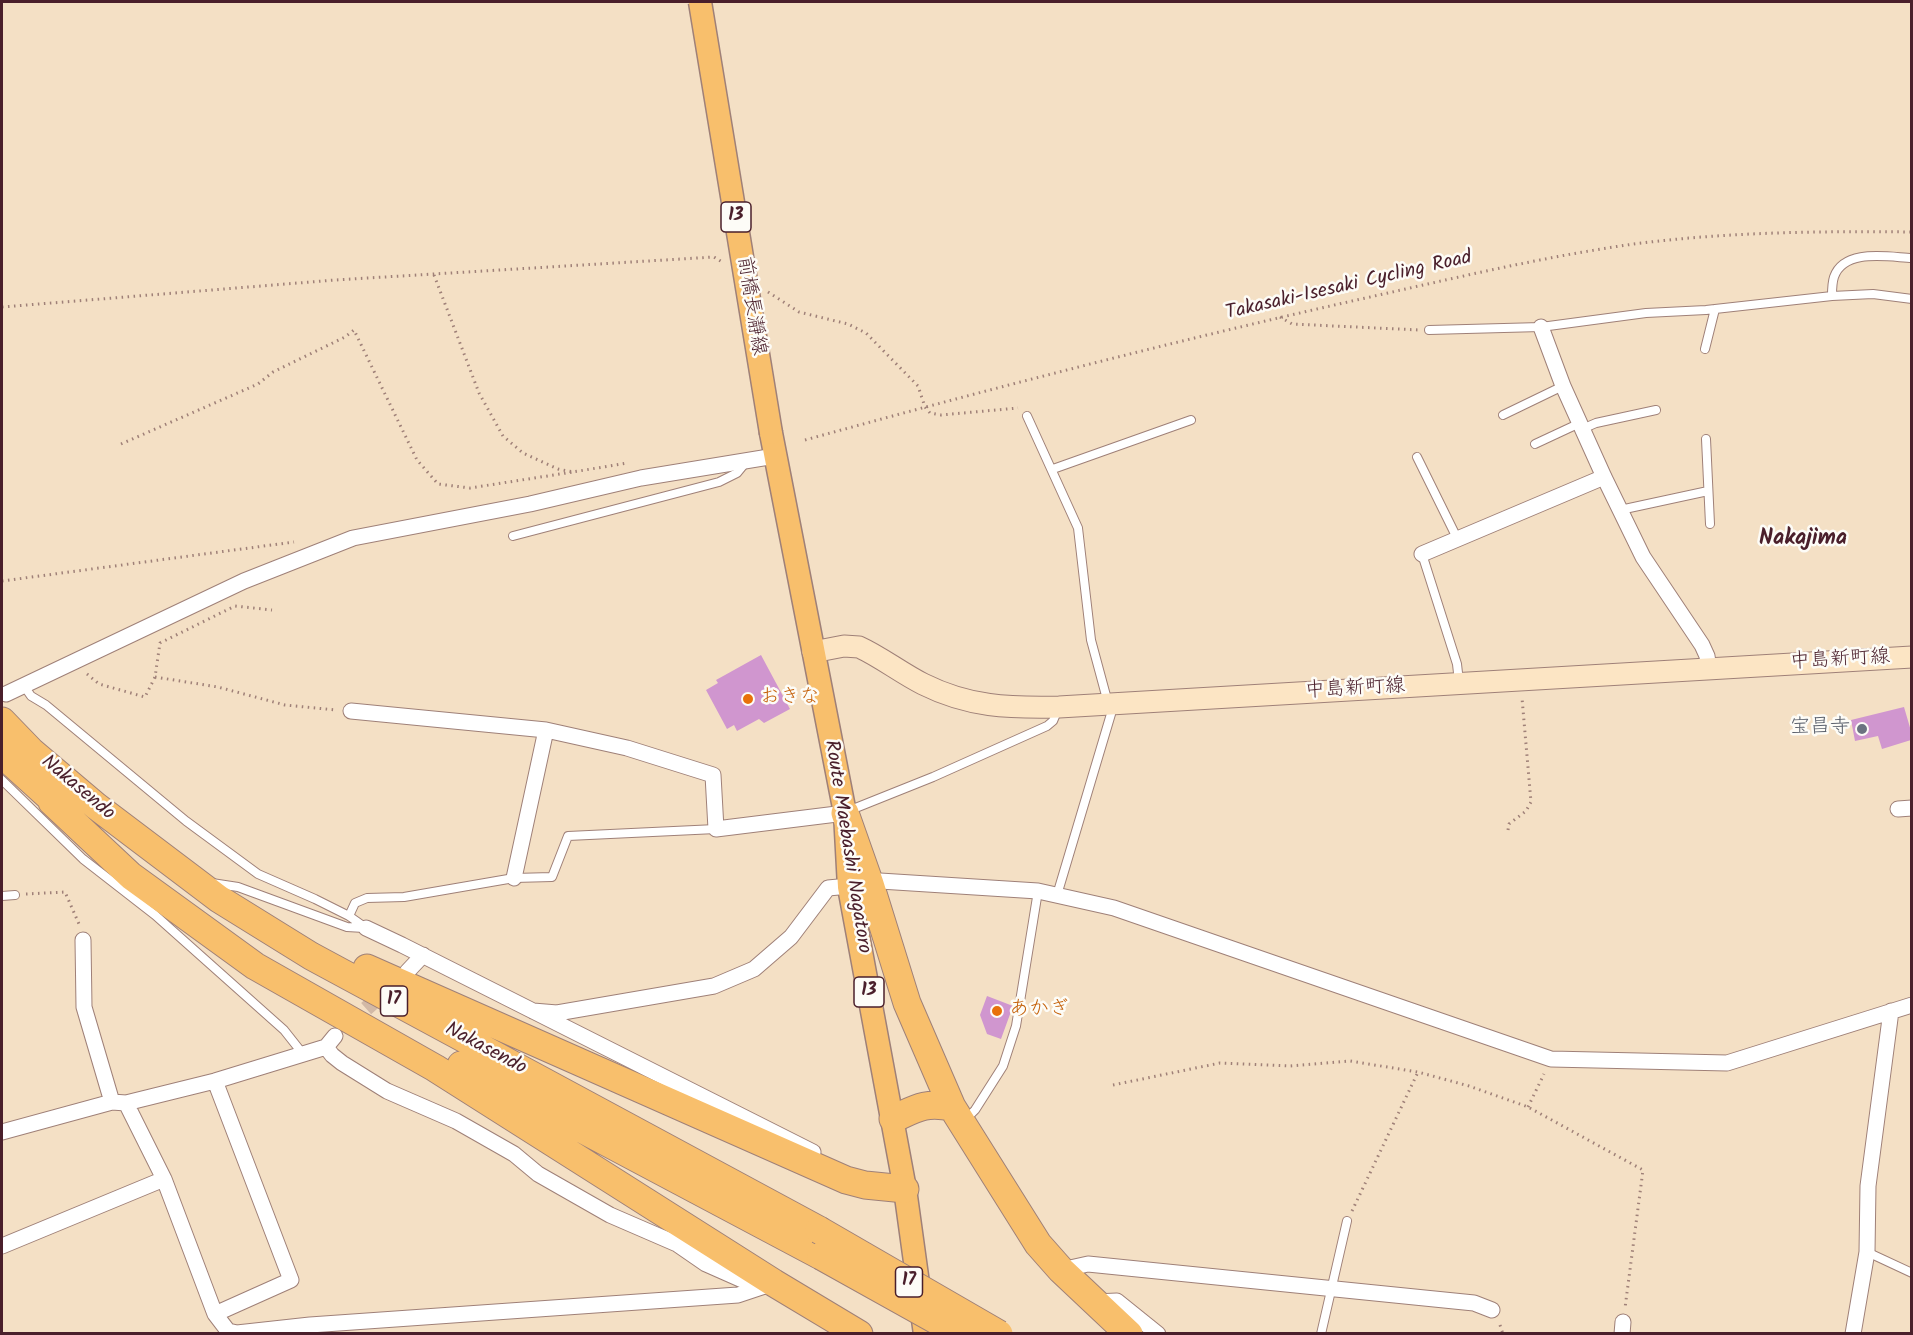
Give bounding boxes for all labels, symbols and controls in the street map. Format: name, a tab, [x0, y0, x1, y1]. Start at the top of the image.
road number: 13	[721, 202, 751, 232]
street label: Takasaki-Isesaki Cycling Road	[1224, 247, 1474, 327]
street label: 前橋長瀞線	[730, 255, 770, 357]
district label: Nakajima	[1759, 527, 1847, 553]
street label: 中島新町線	[1789, 646, 1891, 676]
street label: 中島新町線	[1304, 675, 1406, 705]
place label: おきな	[760, 687, 820, 711]
marker: おきな	[741, 692, 755, 706]
place label: 宝昌寺	[1790, 717, 1850, 741]
marker: 宝昌寺	[1855, 722, 1869, 736]
street label: Route Maebashi Nagatoro	[817, 739, 875, 955]
street label: Nakasendo	[35, 751, 119, 827]
road number: 13	[854, 977, 884, 1007]
road number: 17	[380, 986, 408, 1016]
place label: あかぎ	[1009, 999, 1069, 1023]
marker: あかぎ	[990, 1004, 1004, 1018]
street label: Nakasendo	[440, 1019, 530, 1081]
road number: 17	[896, 1267, 922, 1297]

